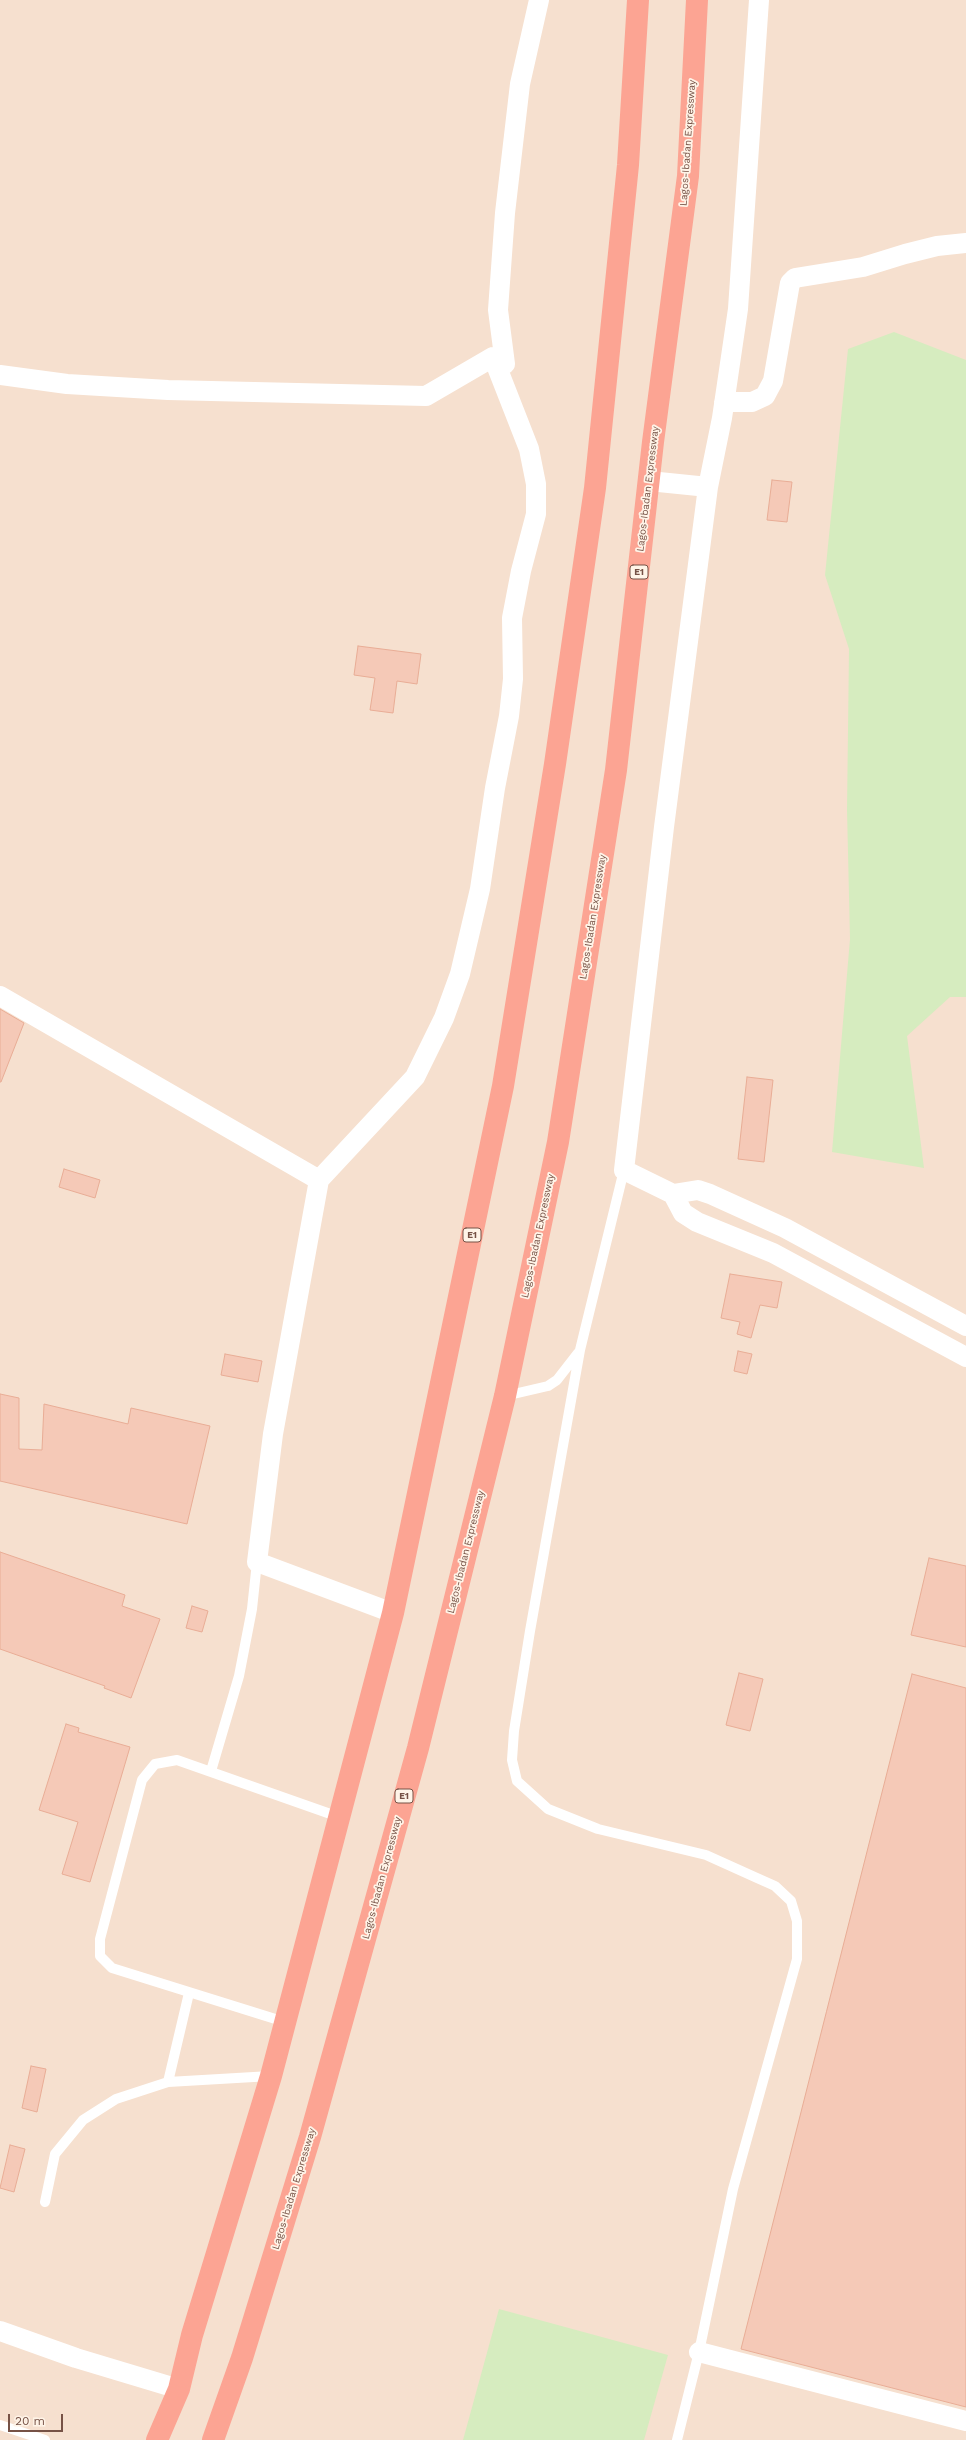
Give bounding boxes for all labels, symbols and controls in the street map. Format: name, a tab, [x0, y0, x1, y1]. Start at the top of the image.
street label: Lagos-Ibadan Expressway	[678, 80, 698, 206]
street label: Lagos-Ibadan Expressway	[634, 426, 662, 552]
road number: E1	[630, 565, 648, 579]
street label: Lagos-Ibadan Expressway	[577, 854, 609, 980]
street label: Lagos-Ibadan Expressway	[519, 1173, 557, 1299]
road number: E1	[463, 1228, 481, 1242]
street label: Lagos-Ibadan Expressway	[445, 1489, 487, 1615]
road number: E1	[395, 1789, 413, 1803]
street label: Lagos-Ibadan Expressway	[360, 1815, 404, 1941]
street label: Lagos-Ibadan Expressway	[270, 2127, 318, 2251]
scale bar	[10, 2406, 65, 2432]
text: 20 m	[15, 2414, 45, 2428]

